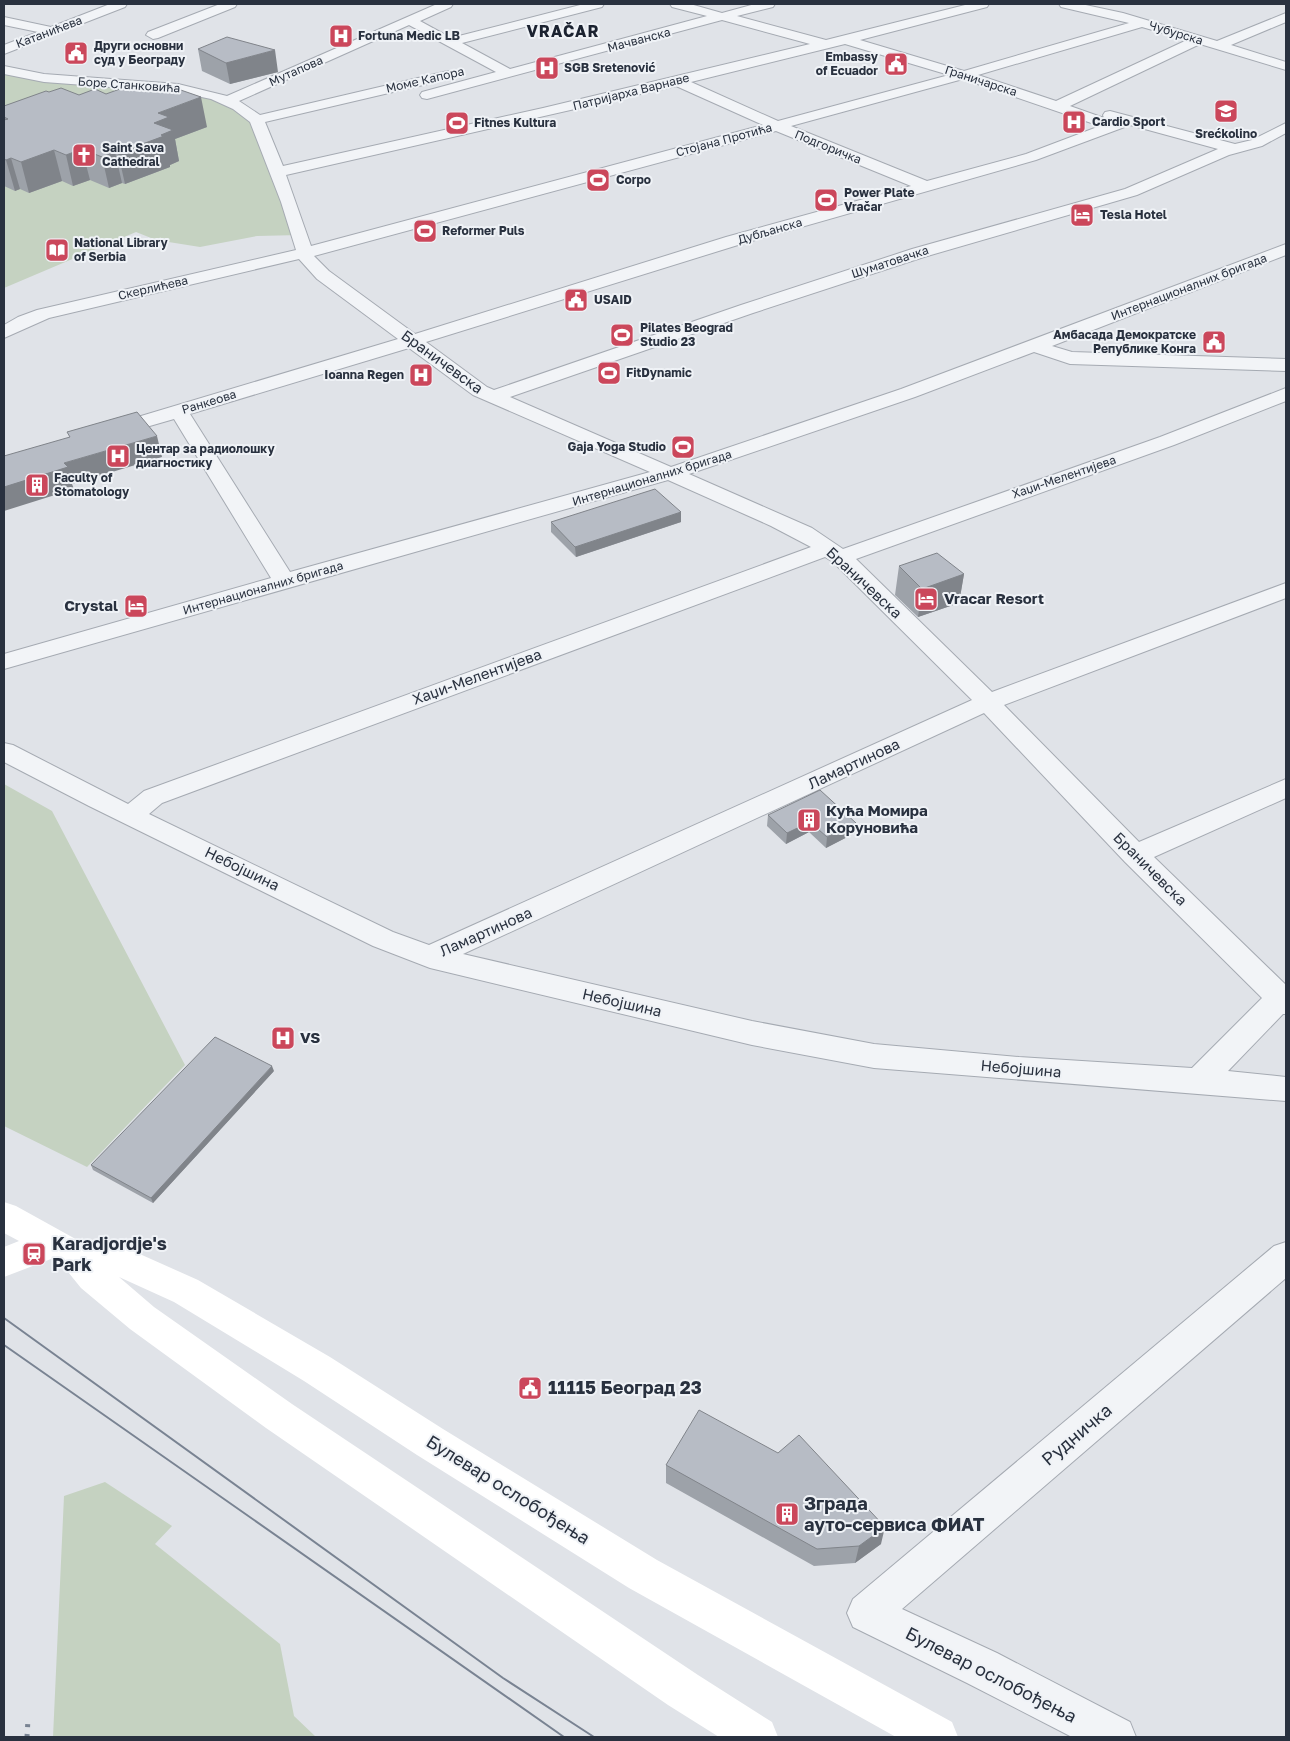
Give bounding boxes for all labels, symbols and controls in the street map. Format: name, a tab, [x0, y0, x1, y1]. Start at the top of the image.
street label: Катанићева	[13, 12, 84, 51]
street label: Чубурска	[1147, 17, 1205, 48]
district label: VRAČAR	[526, 21, 600, 41]
hospital icon: Fortuna Medic LB	[328, 23, 354, 49]
street label: Мачванска	[606, 24, 672, 55]
place label: Fortuna Medic LB	[358, 28, 460, 43]
place label: Други основни суд у Београду	[94, 38, 186, 67]
public building icon: Други основни суд у Београду	[63, 40, 89, 66]
place label: Embassy of Ecuador	[816, 49, 879, 78]
public building icon: Embassy of Ecuador	[883, 51, 909, 77]
street label: Мутапова	[266, 52, 325, 89]
hospital icon: SGB Sretenović	[534, 55, 560, 81]
place label: SGB Sretenović	[564, 60, 655, 75]
street label: Граничарска	[943, 62, 1019, 99]
street label: Моме Капора	[384, 63, 465, 96]
street label: Патријарха Варнаве	[571, 70, 691, 113]
street label: Боре Станковића	[77, 73, 181, 96]
school or university icon: Srećkolino	[1213, 98, 1239, 124]
hospital icon: Cardio Sport	[1061, 109, 1087, 135]
sports icon: Fitnes Kultura	[444, 110, 470, 136]
place label: Cardio Sport	[1092, 114, 1165, 129]
place label: Fitnes Kultura	[474, 115, 556, 130]
street label: Стојана Протића	[674, 119, 774, 160]
street label: Подгоричка	[793, 126, 864, 167]
place label: Srećkolino	[1195, 126, 1257, 141]
place label: Saint Sava Cathedral	[102, 140, 164, 169]
church icon: Saint Sava Cathedral	[71, 142, 97, 168]
sports icon: Corpo	[585, 167, 611, 193]
place label: Corpo	[616, 172, 651, 187]
place label: Power Plate Vračar	[844, 185, 915, 214]
sports icon: Power Plate Vračar	[813, 187, 839, 213]
hotel icon: Tesla Hotel	[1069, 202, 1095, 228]
place label: Tesla Hotel	[1100, 207, 1167, 222]
street label: Дубљанска	[736, 214, 804, 247]
sports icon: Reformer Puls	[412, 218, 438, 244]
place label: Reformer Puls	[442, 223, 525, 238]
place label: National Library of Serbia	[74, 235, 169, 264]
library icon: National Library of Serbia	[44, 237, 70, 263]
street label: Шуматовачка	[849, 242, 930, 281]
street label: Интернационалних бригада	[1109, 250, 1269, 323]
street label: Скерлићева	[116, 272, 189, 303]
public building icon: USAID	[563, 287, 589, 313]
place label: USAID	[594, 292, 632, 307]
place label: Pilates Beograd Studio 23	[640, 320, 733, 349]
sports icon: Pilates Beograd Studio 23	[609, 322, 635, 348]
street label: Браничевска	[398, 326, 487, 397]
place label: Амбасада Демократске Републике Конга	[1053, 327, 1196, 356]
public building icon: Амбасада Демократске Републике Конга	[1201, 329, 1227, 355]
sports icon: FitDynamic	[596, 360, 622, 386]
hospital icon: Ioanna Regen	[408, 362, 434, 388]
place label: FitDynamic	[626, 365, 692, 380]
place label: Ioanna Regen	[324, 367, 404, 382]
street label: Ранкеова	[180, 386, 238, 417]
sports icon: Gaja Yoga Studio	[670, 434, 696, 460]
place label: Gaja Yoga Studio	[567, 439, 666, 454]
place label: Центар за радиолошку диагностику	[136, 441, 275, 470]
hospital icon: Центар за радиолошку диагностику	[105, 443, 131, 469]
street label: Интернационалних бригада	[570, 446, 733, 509]
street label: Хаџи-Мелентијева	[1010, 452, 1118, 501]
place label: Faculty of Stomatology	[54, 470, 130, 499]
building icon: Faculty of Stomatology	[24, 472, 50, 498]
street label: Браничевска	[823, 543, 906, 622]
street label: Интернационалних бригада	[181, 557, 345, 618]
hotel icon: Vracar Resort	[913, 586, 939, 612]
place label: Vracar Resort	[944, 589, 1044, 607]
hotel icon: Crystal	[123, 593, 149, 619]
place label: Crystal	[64, 596, 118, 614]
street label: Хаџи-Мелентијева	[410, 644, 544, 708]
street label: Ламартинова	[805, 734, 902, 792]
place label: Кућа Момира Коруновића	[826, 801, 928, 836]
building icon: Кућа Момира Коруновића	[796, 807, 822, 833]
street label: Браничевска	[1110, 828, 1191, 909]
street label: Небојшина	[202, 842, 283, 894]
street label: Ламартинова	[437, 903, 535, 959]
street label: Небојшина	[581, 984, 664, 1020]
hospital icon: VS	[270, 1025, 296, 1051]
place label: VS	[300, 1028, 320, 1046]
street label: Небојшина	[980, 1056, 1062, 1080]
place label: Karadjordje's Park	[52, 1232, 167, 1275]
station icon: Karadjordje's Park	[21, 1241, 47, 1267]
public building icon: 11115 Београд 23	[517, 1375, 543, 1401]
place label: 11115 Београд 23	[548, 1376, 702, 1398]
street label: Рудничка	[1037, 1399, 1116, 1470]
street label: Булевар ослобођења	[423, 1430, 594, 1549]
place label: Зграда ауто-сервиса ФИАТ	[804, 1492, 985, 1535]
building icon: Зграда ауто-сервиса ФИАТ	[774, 1501, 800, 1527]
street label: Булевар ослобођења	[902, 1621, 1081, 1727]

